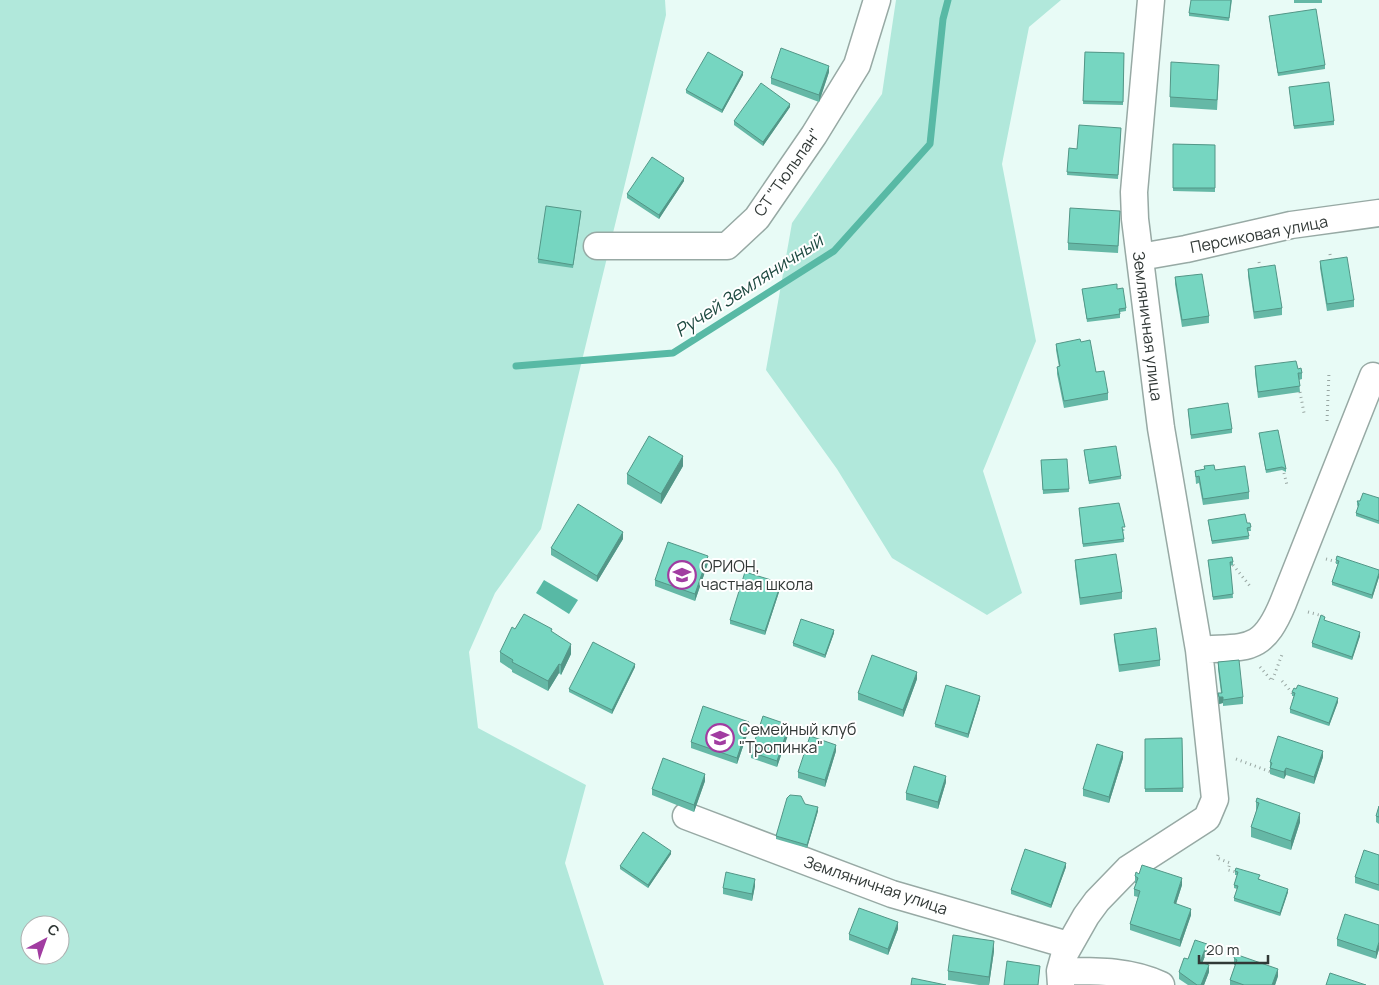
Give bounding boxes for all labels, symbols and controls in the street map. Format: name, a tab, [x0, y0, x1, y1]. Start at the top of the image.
street label: СТ "Тюльпан"	[748, 123, 826, 221]
street label: Персиковая улица	[1188, 210, 1330, 258]
water label: Ручей Земляничный	[670, 227, 829, 342]
street label: Земляничная улица	[1128, 250, 1168, 402]
place label: ОРИОН, частная школа	[701, 555, 813, 595]
school or university icon: ОРИОН, частная школа	[667, 560, 697, 590]
place label: Семейный клуб "Тропинка"	[739, 718, 856, 758]
school or university icon: Семейный клуб "Тропинка"	[705, 723, 735, 753]
street label: Земляничная улица	[801, 850, 951, 920]
north arrow	[20, 915, 70, 965]
text: С	[44, 919, 64, 940]
scale bar	[1199, 932, 1268, 964]
text: 20 m	[1206, 939, 1239, 960]

